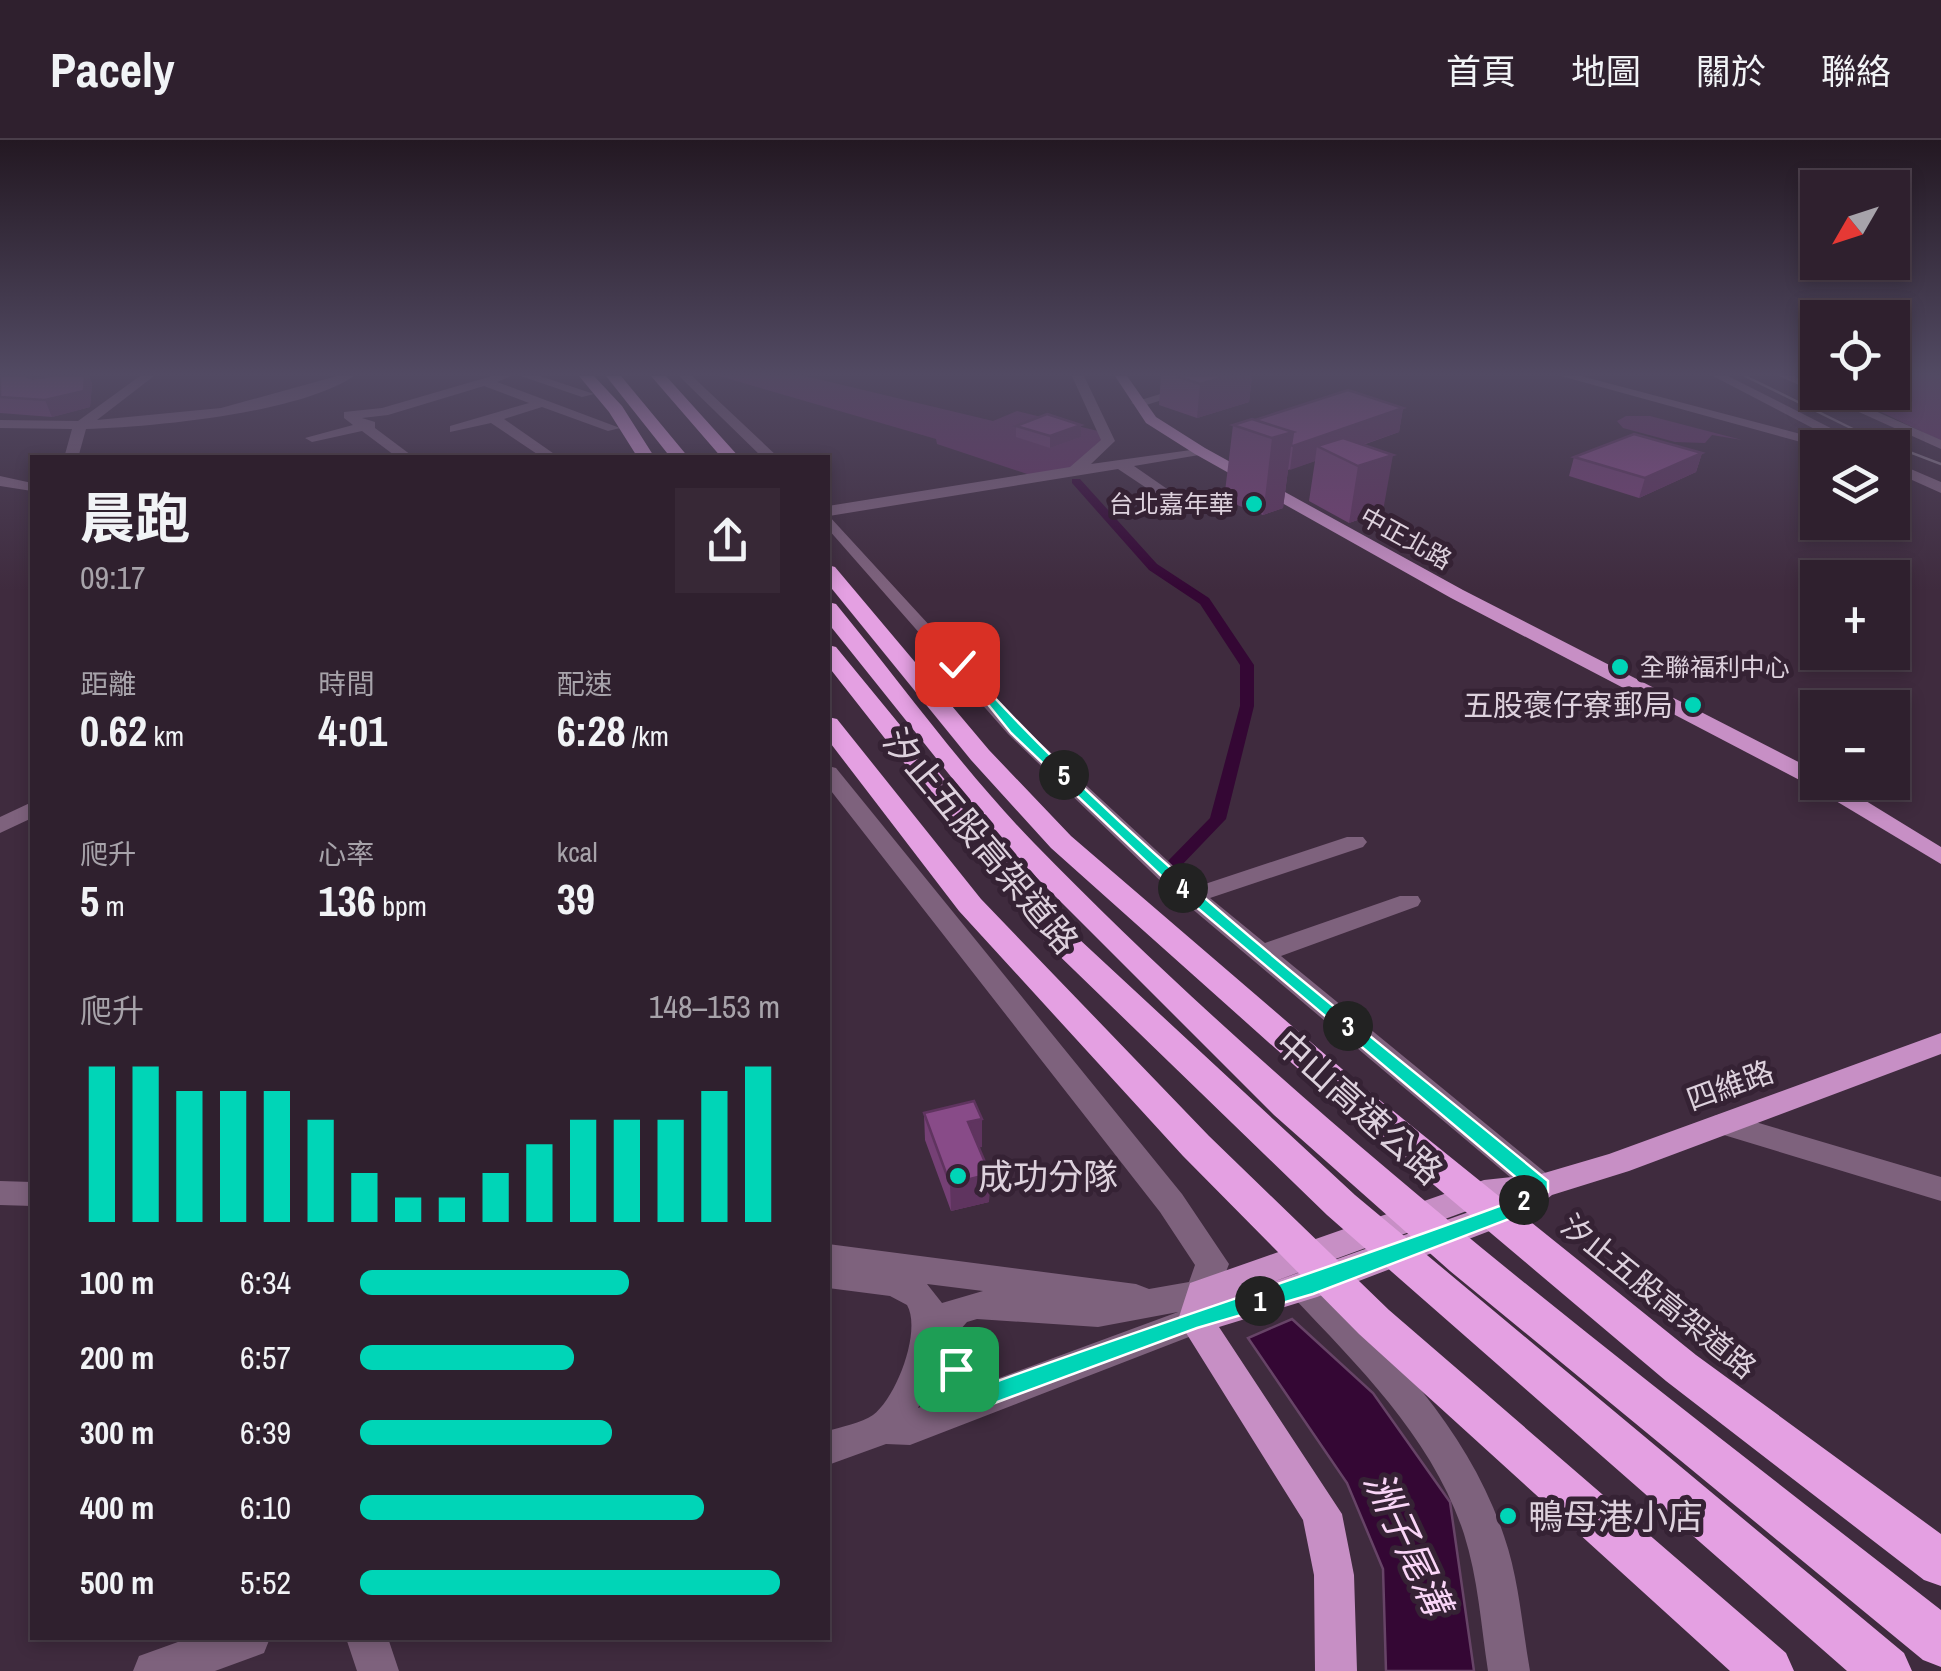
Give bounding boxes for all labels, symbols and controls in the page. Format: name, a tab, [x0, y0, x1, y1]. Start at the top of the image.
text: Pacely	[50, 37, 175, 102]
text: 首頁	[1446, 48, 1516, 95]
text: 地圖	[1571, 48, 1641, 95]
text: 關於	[1696, 48, 1766, 95]
text: 聯絡	[1821, 48, 1891, 95]
north arrow	[1800, 170, 1910, 280]
map controls	[1800, 170, 1910, 800]
button: locate	[1800, 300, 1910, 410]
button: layers	[1800, 430, 1910, 540]
text: 晨跑	[80, 481, 190, 555]
place label: 台北嘉年華	[1109, 487, 1234, 521]
button: share	[675, 488, 780, 593]
marker: 台北嘉年華	[1243, 493, 1265, 515]
street label: 中正北路	[1354, 499, 1458, 577]
text: 09:17	[80, 556, 146, 599]
button: +	[1800, 560, 1910, 670]
pin	[915, 622, 1000, 707]
icon: check	[930, 637, 985, 692]
place label: 全聯福利中心	[1640, 650, 1790, 684]
marker: 全聯福利中心	[1609, 656, 1631, 678]
text: 距離	[80, 665, 136, 703]
text: 時間	[318, 665, 374, 703]
text: 配速	[557, 665, 613, 703]
place label: 五股褒仔寮郵局	[1463, 685, 1673, 725]
button: −	[1800, 690, 1910, 800]
marker: 五股褒仔寮郵局	[1682, 694, 1704, 716]
text: 0.62	[80, 703, 147, 759]
text: 4:01	[318, 703, 387, 759]
text: 6:28	[557, 703, 626, 759]
text: km	[147, 717, 184, 755]
text: /km	[626, 717, 669, 755]
street label: 汐止五股高架道路	[873, 719, 1089, 963]
pin: 5	[1039, 750, 1089, 800]
text: 5	[1058, 756, 1070, 794]
text: kcal	[557, 833, 597, 871]
text: 爬升	[80, 835, 136, 873]
text: 心率	[318, 835, 374, 873]
pin: 4	[1158, 863, 1208, 913]
text: 4	[1177, 869, 1189, 907]
text: 39	[557, 871, 595, 927]
text: 5	[80, 873, 99, 929]
text: 136	[318, 873, 376, 929]
text: m	[99, 887, 125, 925]
text: bpm	[376, 887, 427, 925]
text: 148–153 m	[649, 985, 780, 1028]
text: 爬升	[80, 989, 144, 1032]
pin: 3	[1323, 1001, 1373, 1051]
text: 3	[1342, 1007, 1354, 1045]
street label: 中山高速公路	[1265, 1019, 1453, 1195]
street label: 四維路	[1681, 1051, 1779, 1119]
place label: 成功分隊	[978, 1153, 1118, 1200]
marker: 成功分隊	[947, 1165, 969, 1187]
pin: 2	[1499, 1175, 1549, 1225]
text: 2	[1518, 1181, 1530, 1219]
street label: 汐止五股高架道路	[1553, 1205, 1765, 1387]
text: 100 m	[80, 1261, 154, 1304]
text: 6:34	[240, 1261, 291, 1304]
pin: 1	[1235, 1276, 1285, 1326]
text: 1	[1254, 1282, 1266, 1320]
pin	[914, 1327, 999, 1412]
text: 200 m	[80, 1336, 154, 1379]
text: 6:57	[240, 1336, 291, 1379]
icon: arrive	[929, 1342, 984, 1397]
text: 300 m	[80, 1411, 154, 1454]
text: 6:39	[240, 1411, 291, 1454]
water label: 洲子尾溝	[1353, 1463, 1465, 1627]
text: 400 m	[80, 1486, 154, 1529]
text: 6:10	[240, 1486, 291, 1529]
place label: 鴨母港小店	[1528, 1493, 1703, 1540]
marker: 鴨母港小店	[1497, 1505, 1519, 1527]
text: 500 m	[80, 1561, 154, 1604]
text: 5:52	[240, 1561, 291, 1604]

